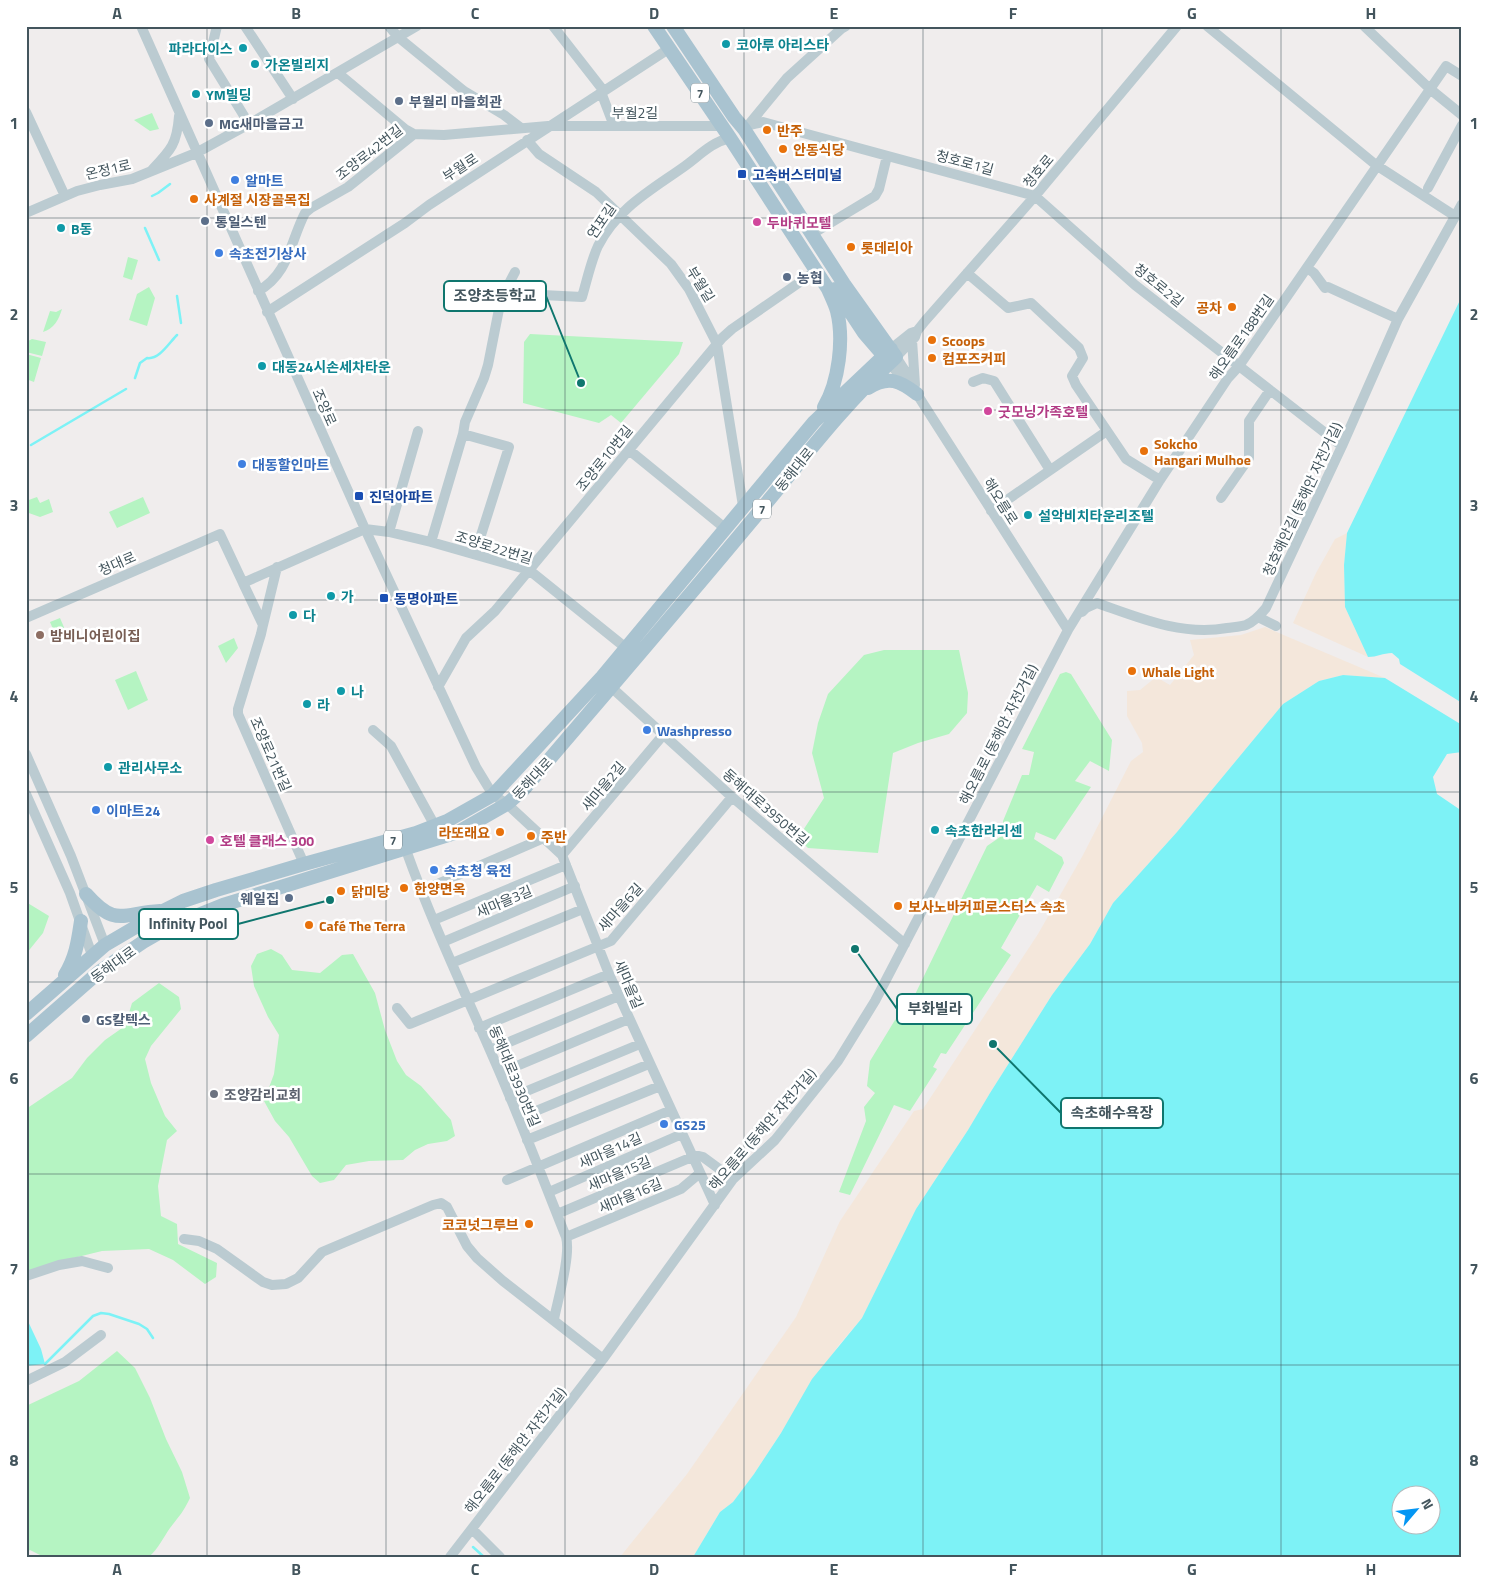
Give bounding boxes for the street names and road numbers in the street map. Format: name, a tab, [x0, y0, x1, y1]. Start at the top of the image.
road number: 7	[691, 84, 709, 102]
street label: 부월2길	[612, 102, 658, 123]
street label: 조양로42번길	[331, 119, 407, 185]
street label: 청호로1길	[934, 144, 996, 180]
street label: 부월로	[438, 148, 482, 186]
street label: 청호로	[1018, 149, 1059, 193]
street label: 온정1로	[83, 154, 133, 184]
street label: 연포길	[581, 199, 621, 243]
street label: 청호로2길	[1129, 258, 1189, 312]
street label: 부월길	[682, 262, 720, 306]
street label: 해오름로188번길	[1203, 290, 1279, 384]
street label: 조양로	[308, 385, 342, 429]
street label: 청호해안길 (동해안 자전거길)	[1257, 418, 1347, 580]
street label: 조양로10번길	[571, 420, 637, 496]
street label: 동해대로	[770, 442, 818, 496]
street label: 해오름로	[978, 474, 1024, 529]
road number: 7	[753, 499, 771, 518]
street label: 조양로22번길	[453, 525, 535, 569]
street label: 청대로	[95, 546, 139, 580]
street label: 해오름로 (동해안 자전거길)	[953, 660, 1043, 808]
street label: 조양로21번길	[245, 713, 297, 795]
street label: 동해대로	[507, 752, 557, 804]
street label: 새마을2길	[576, 757, 630, 815]
street label: 동해대로3950번길	[718, 763, 814, 851]
road number: 7	[384, 830, 402, 850]
street label: 새마을6길	[592, 878, 648, 936]
street label: 새마을3길	[473, 880, 535, 922]
street label: 동해대로	[86, 940, 140, 988]
street label: 새마을길	[609, 956, 649, 1012]
street label: 동해대로3930번길	[484, 1022, 546, 1130]
street label: 해오름로 (동해안 자전거길)	[703, 1064, 821, 1194]
street label: 새마을14길	[575, 1127, 645, 1173]
street label: 새마을15길	[584, 1150, 654, 1196]
street label: 새마을16길	[595, 1172, 665, 1218]
street label: 해오름로 (동해안 자전거길)	[459, 1382, 571, 1518]

